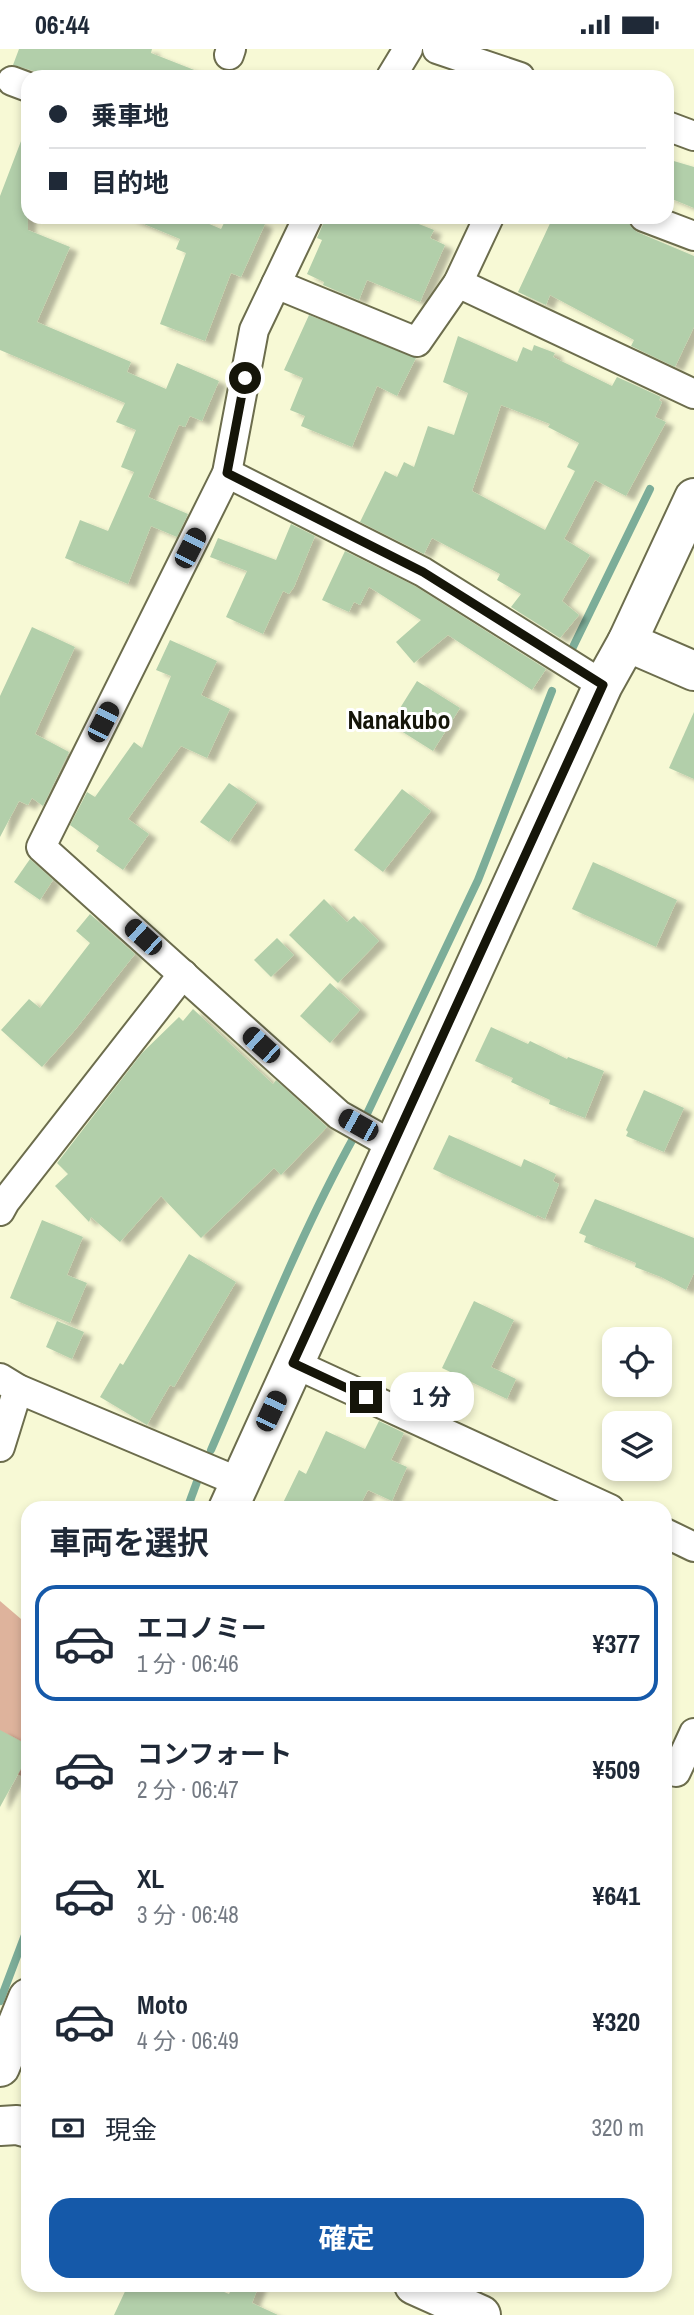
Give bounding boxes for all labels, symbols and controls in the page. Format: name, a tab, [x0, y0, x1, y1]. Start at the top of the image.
text: 06:44	[35, 7, 90, 42]
text: 乗車地	[91, 98, 169, 133]
text: 目的地	[91, 165, 169, 200]
route start	[229, 362, 261, 394]
car	[172, 525, 209, 571]
car	[85, 699, 122, 745]
district label: Nanakubo	[347, 702, 451, 737]
car	[121, 915, 166, 959]
car	[239, 1023, 284, 1067]
car	[335, 1106, 382, 1144]
map controls	[602, 1327, 672, 1481]
button: locate	[602, 1327, 672, 1397]
callout: 1 分	[390, 1373, 474, 1421]
route end	[350, 1381, 382, 1413]
text: 1 分	[413, 1381, 451, 1412]
car	[253, 1388, 290, 1434]
button: layers	[602, 1411, 672, 1481]
text: 車両を選択	[49, 1521, 209, 1564]
text: エコノミー	[137, 1610, 267, 1645]
icon: car	[53, 1612, 116, 1675]
text: ¥377	[593, 1626, 640, 1661]
text: 1 分 · 06:46	[137, 1648, 239, 1679]
text: コンフォート	[137, 1736, 292, 1771]
icon: car	[53, 1738, 116, 1801]
text: ¥509	[593, 1752, 640, 1787]
text: 2 分 · 06:47	[137, 1774, 239, 1805]
text: XL	[137, 1861, 164, 1896]
icon: car	[53, 1864, 116, 1927]
text: ¥641	[593, 1878, 640, 1913]
text: 3 分 · 06:48	[137, 1899, 239, 1930]
text: Moto	[137, 1987, 188, 2022]
icon: car	[53, 1990, 116, 2053]
text: ¥320	[593, 2004, 640, 2039]
text: 4 分 · 06:49	[137, 2025, 239, 2056]
icon: cash	[49, 2109, 87, 2147]
text: 現金	[105, 2112, 157, 2147]
text: 320 m	[592, 2112, 644, 2143]
button: 確定	[49, 2198, 644, 2278]

